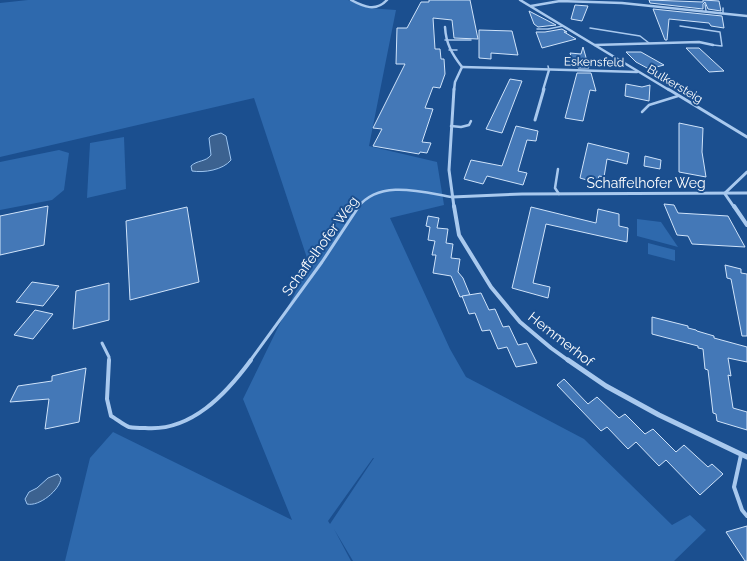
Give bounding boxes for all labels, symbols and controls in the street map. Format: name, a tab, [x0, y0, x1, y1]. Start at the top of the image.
street label: Eskensfeld	[564, 54, 624, 70]
street label: Bulkersteig	[645, 62, 705, 106]
street label: Schaffelhofer Weg	[586, 175, 706, 191]
street label: Schaffelhofer Weg	[279, 193, 361, 299]
street label: Hemmerhof	[525, 309, 598, 370]

